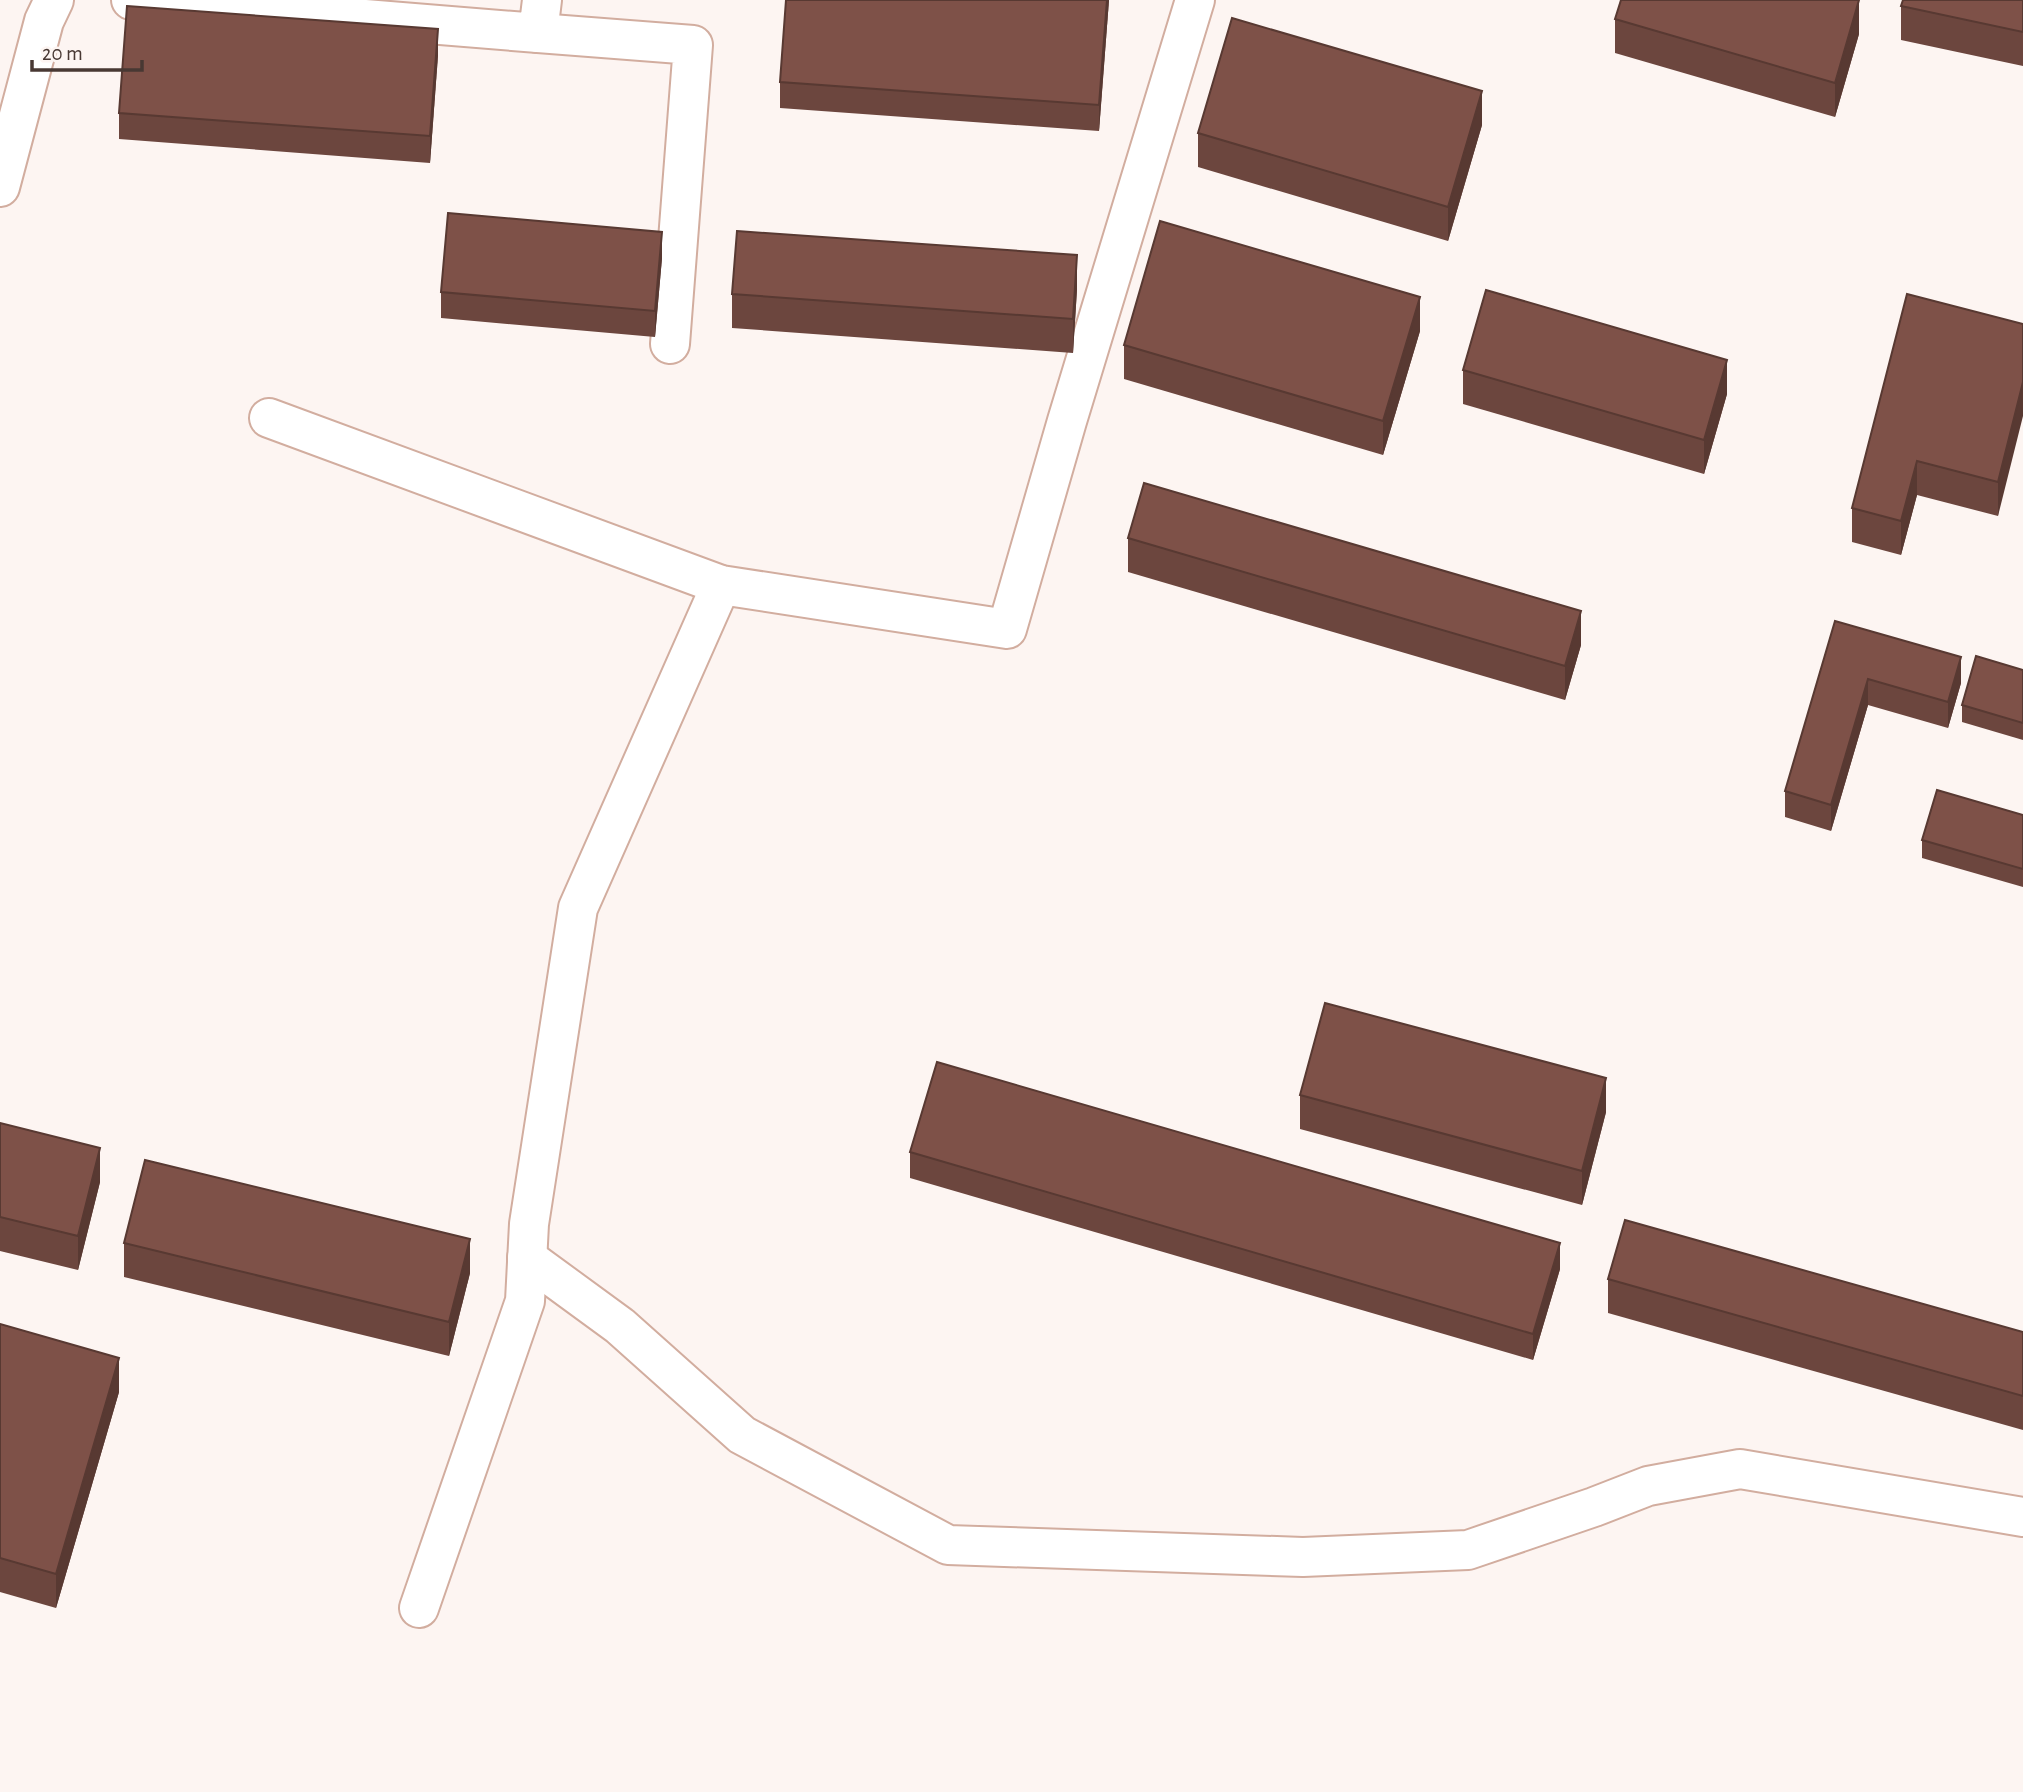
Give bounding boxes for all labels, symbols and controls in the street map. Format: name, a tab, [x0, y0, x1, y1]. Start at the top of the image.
scale bar	[32, 28, 142, 72]
text: 20 m	[42, 43, 83, 64]

